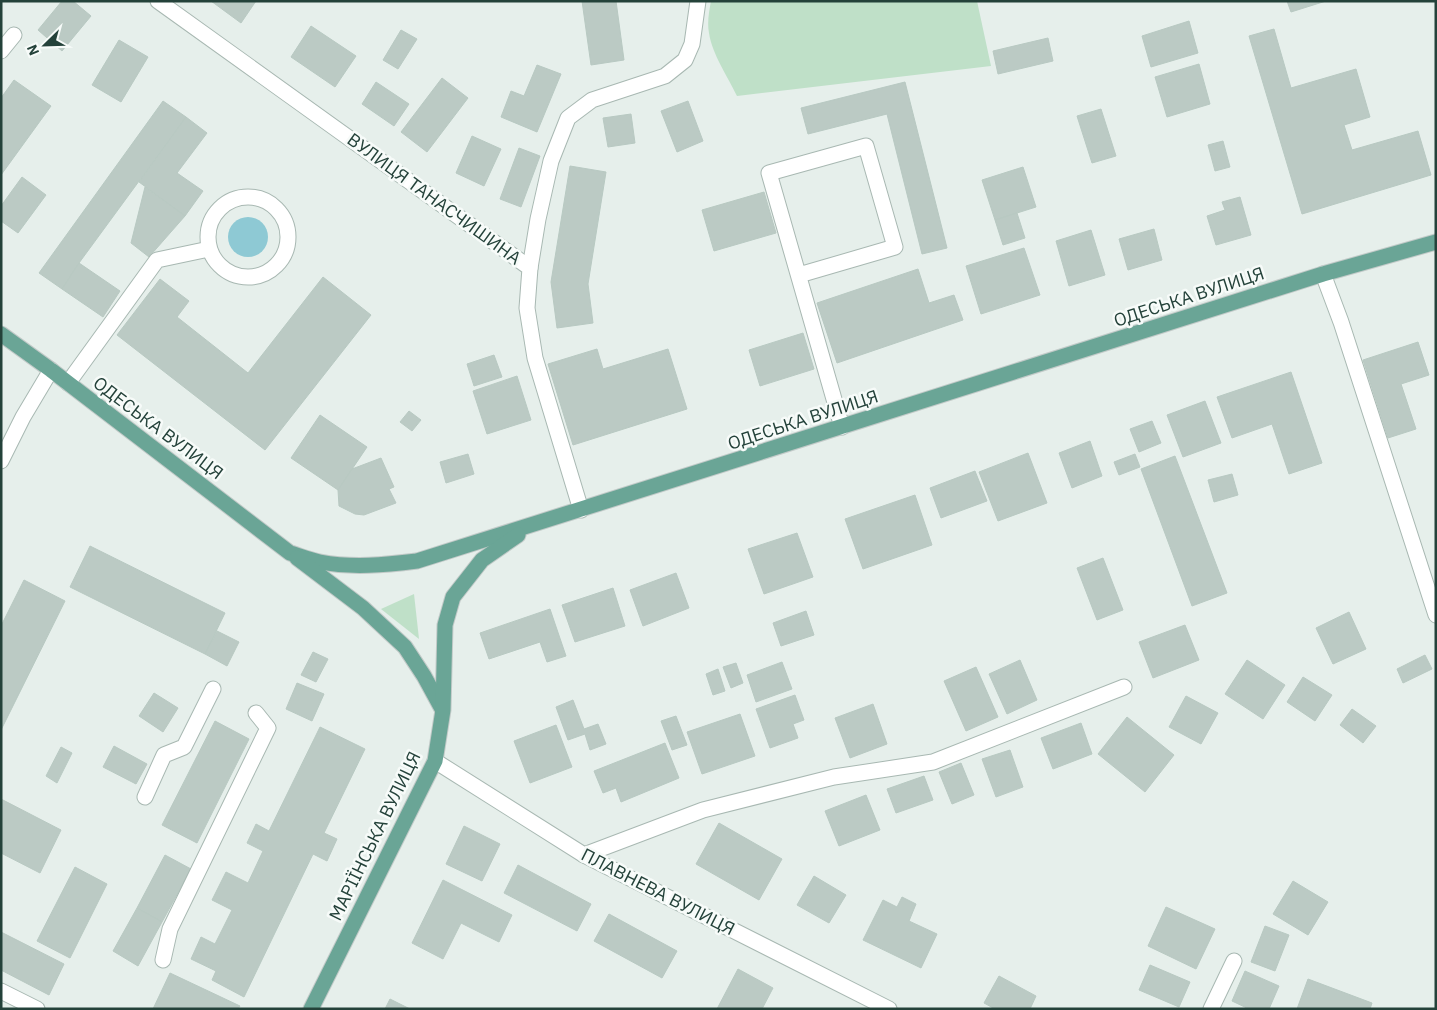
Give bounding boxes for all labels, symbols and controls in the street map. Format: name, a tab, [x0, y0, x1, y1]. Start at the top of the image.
north arrow	[20, 20, 70, 70]
text: N	[23, 42, 43, 58]
street label: ВУЛИЦЯ ТАНАСЧИШИНА	[343, 128, 526, 270]
street label: ОДЕСЬКА ВУЛИЦЯ	[1111, 261, 1267, 332]
street label: ОДЕСЬКА ВУЛИЦЯ	[89, 371, 228, 484]
street label: ОДЕСЬКА ВУЛИЦЯ	[725, 384, 881, 455]
street label: МАРІЇНСЬКА ВУЛИЦЯ	[324, 747, 426, 924]
street label: ПЛАВНЕВА ВУЛИЦЯ	[577, 843, 739, 940]

